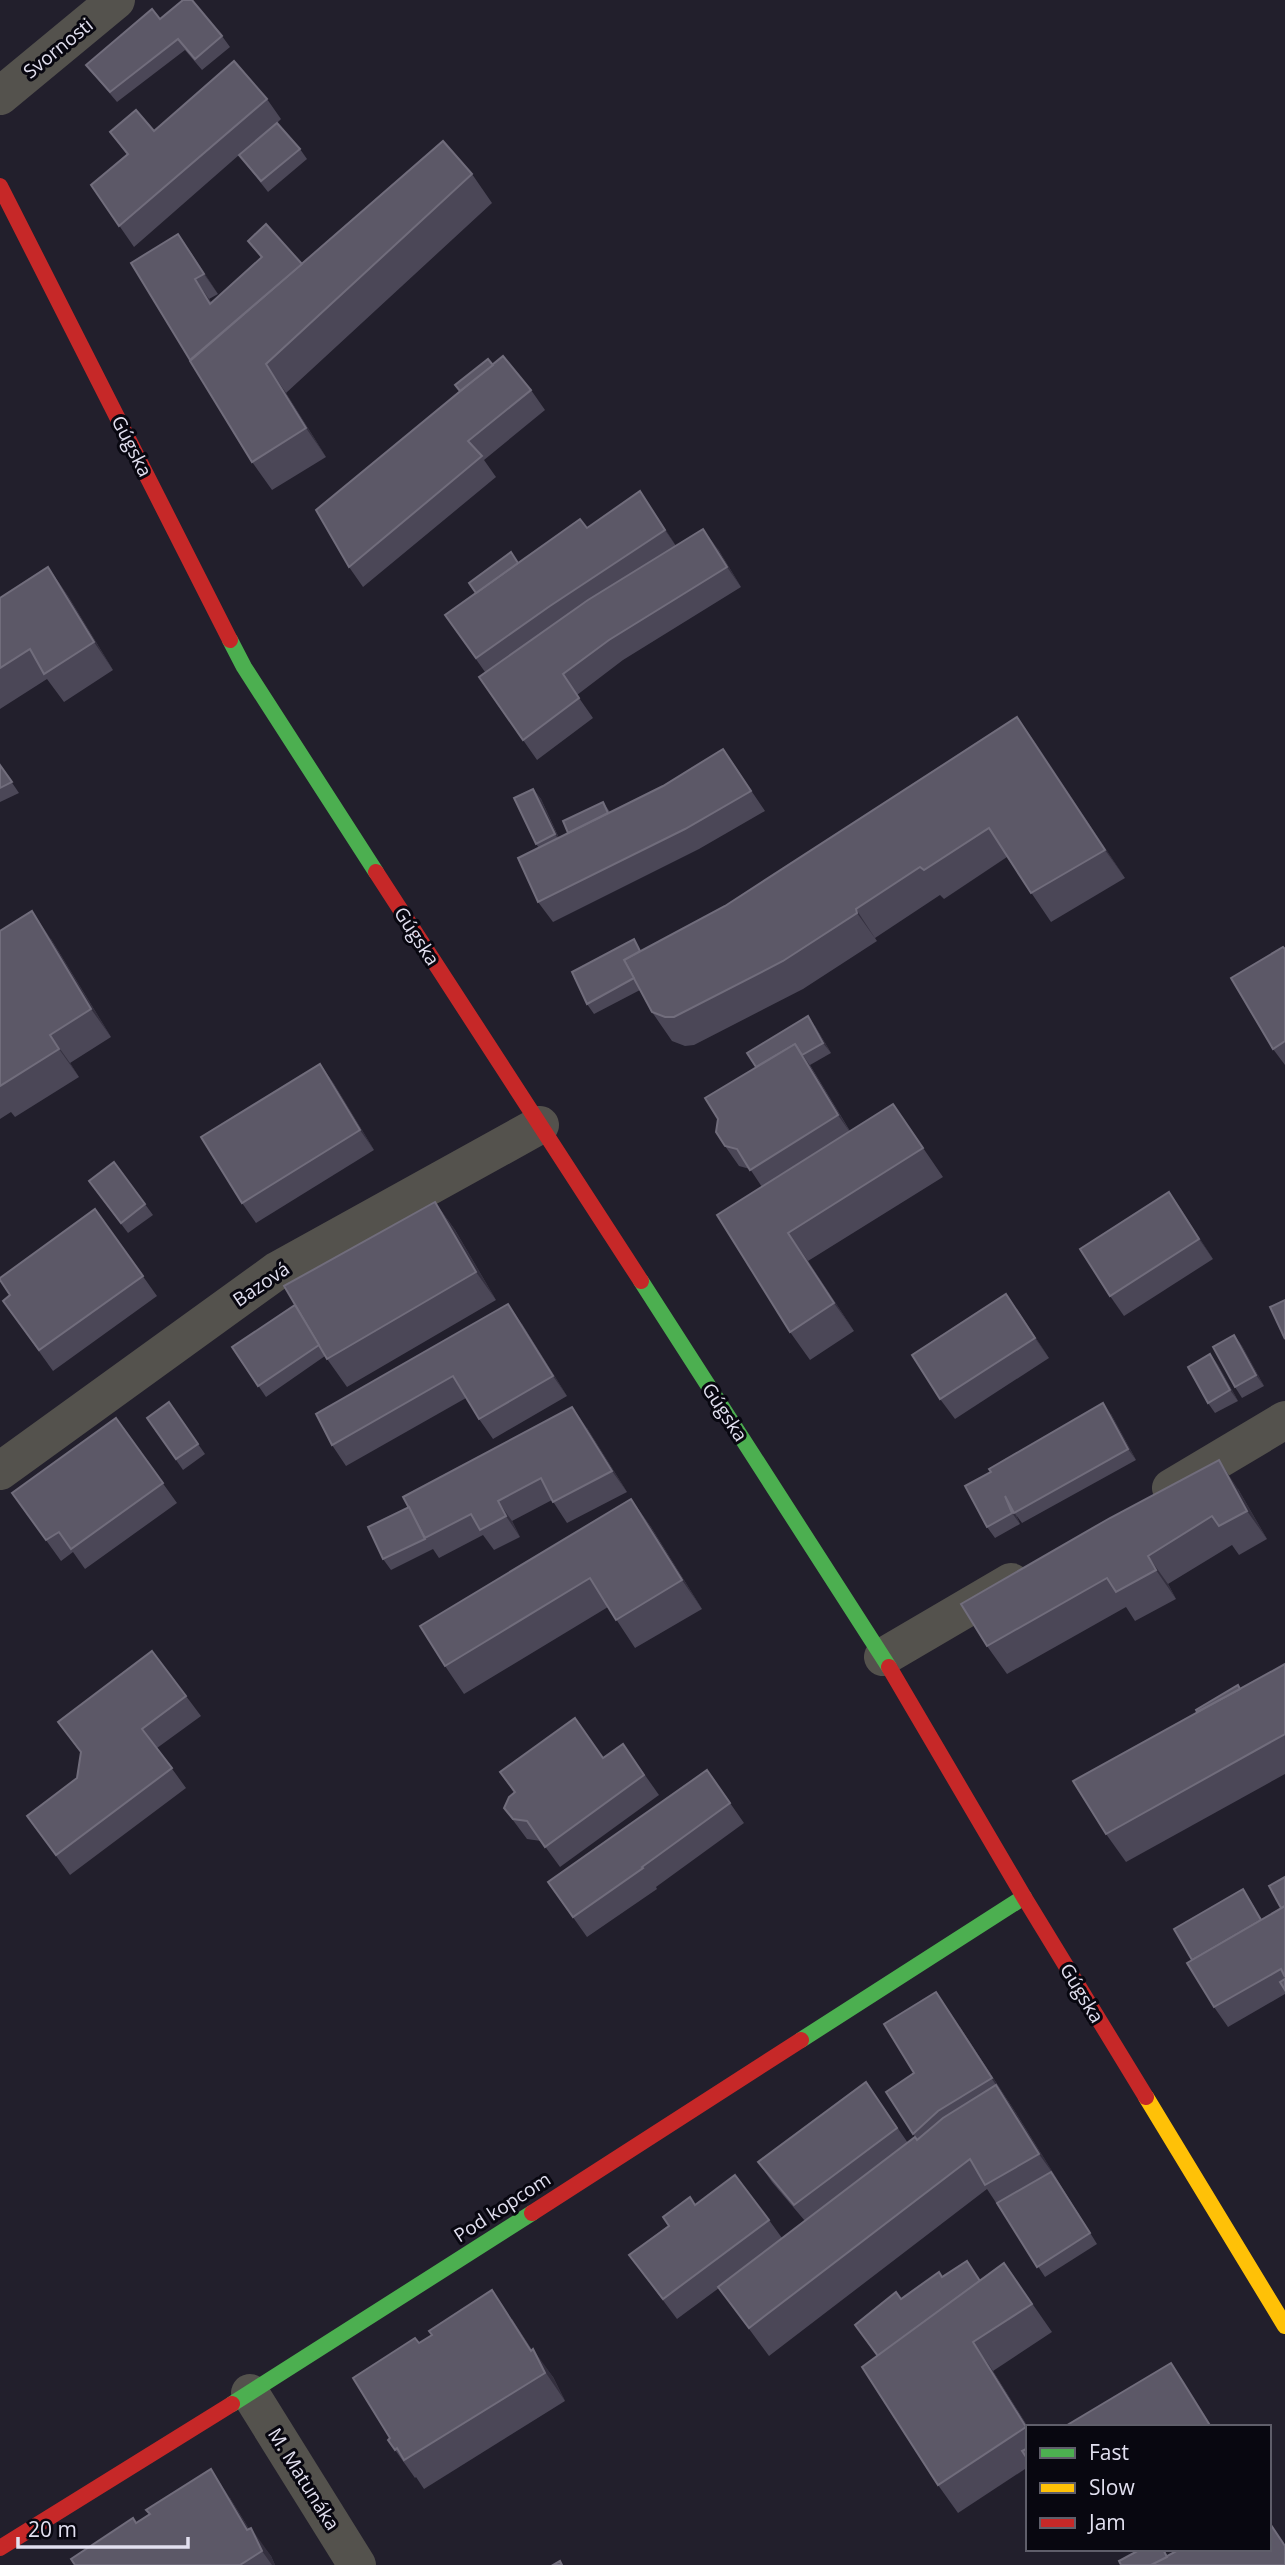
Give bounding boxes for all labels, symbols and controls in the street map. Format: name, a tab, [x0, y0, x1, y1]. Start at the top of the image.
street label: Svornosti	[18, 12, 98, 84]
street label: Gúgska	[106, 411, 158, 481]
street label: Gúgska	[388, 901, 446, 971]
street label: Bazová	[228, 1256, 294, 1312]
street label: Gúgska	[696, 1377, 754, 1447]
street label: Gúgska	[1054, 1958, 1110, 2028]
street label: Pod kopcom	[449, 2166, 555, 2248]
street label: M. Matunáka	[262, 2423, 346, 2535]
legend	[1026, 2425, 1271, 2551]
text: Fast	[1089, 2438, 1129, 2466]
text: Slow	[1089, 2473, 1135, 2501]
scale bar	[18, 2506, 187, 2550]
text: Jam	[1087, 2508, 1126, 2536]
text: 20 m	[28, 2515, 77, 2543]

